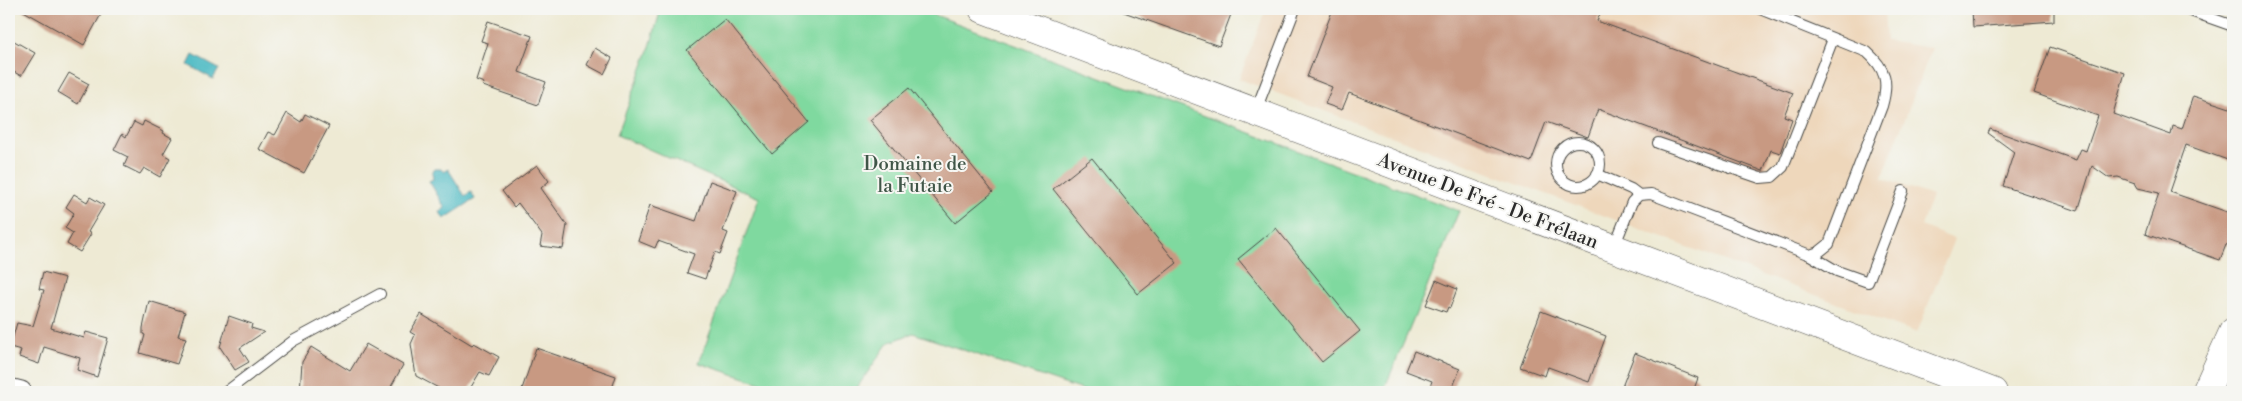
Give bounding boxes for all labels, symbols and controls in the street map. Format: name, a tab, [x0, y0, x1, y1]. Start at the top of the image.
street label: Avenue De Fré - De Frélaan	[1373, 147, 1602, 254]
park label: Domaine de la Futaie	[863, 152, 967, 198]

